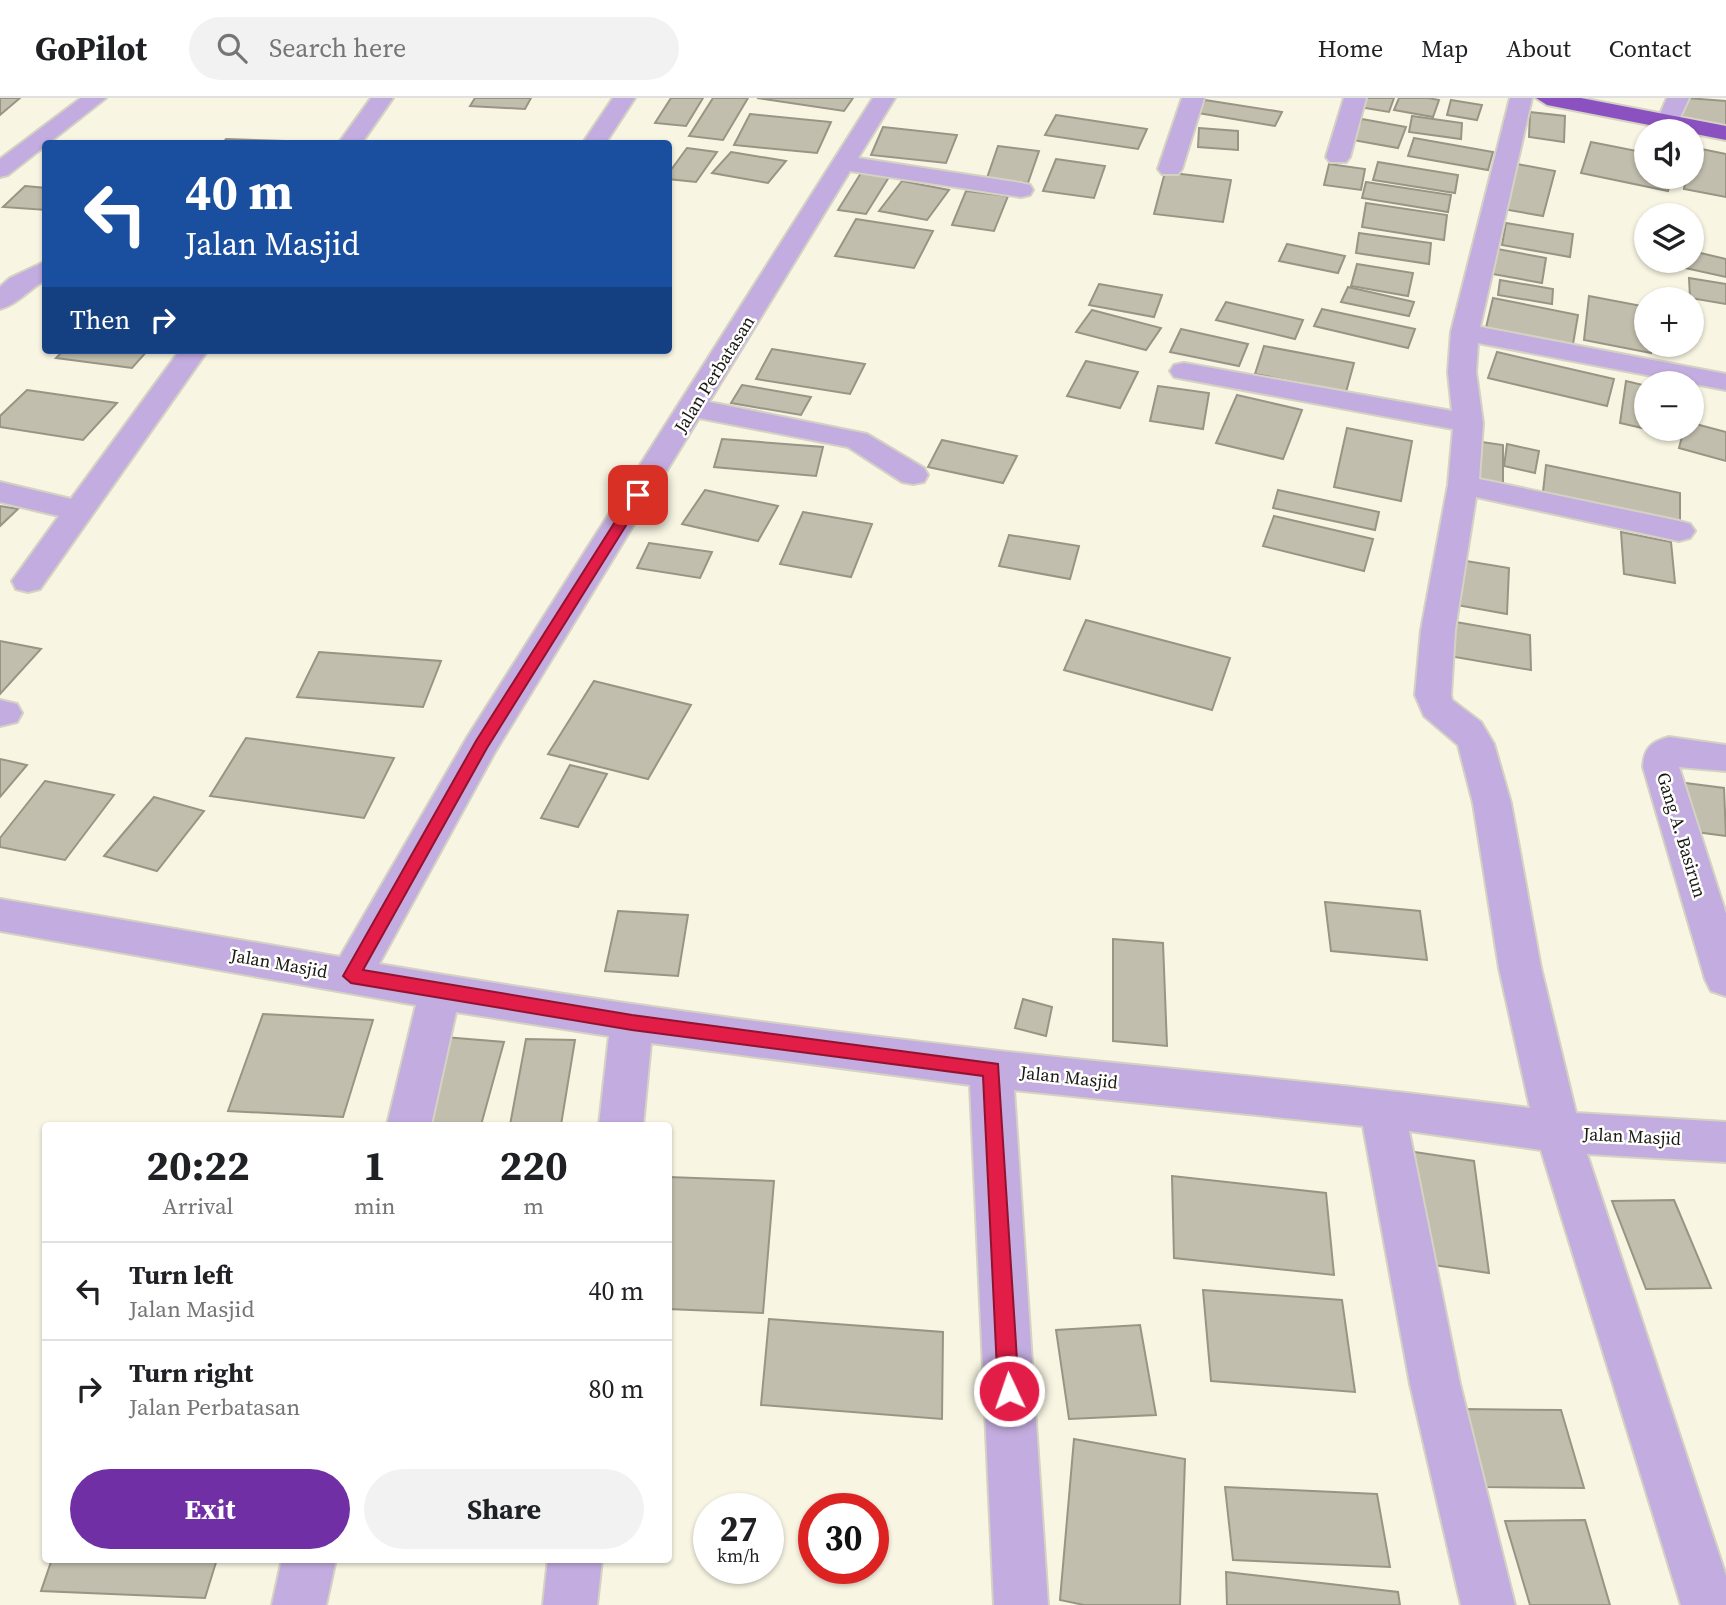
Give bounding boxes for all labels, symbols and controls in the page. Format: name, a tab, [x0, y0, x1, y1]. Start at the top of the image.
search box	[189, 17, 679, 80]
text: GoPilot	[35, 26, 147, 71]
icon: search	[213, 29, 251, 67]
text: Search here	[269, 30, 406, 66]
text: Home	[1318, 32, 1383, 65]
text: Map	[1421, 32, 1468, 65]
text: About	[1506, 32, 1571, 65]
text: Contact	[1609, 32, 1691, 65]
map controls	[1634, 119, 1704, 441]
button: sound	[1634, 119, 1704, 189]
text: 40 m	[185, 158, 293, 225]
icon: left	[70, 168, 161, 259]
button: layers	[1634, 203, 1704, 273]
text: Jalan Masjid	[185, 222, 360, 266]
button: +	[1634, 287, 1704, 357]
icon: right	[144, 301, 182, 339]
text: Then	[70, 302, 130, 338]
street label: Jalan Perbatasan	[667, 310, 760, 438]
button: −	[1634, 371, 1704, 441]
pin	[608, 465, 668, 525]
icon: arrive	[619, 476, 657, 514]
street label: Gang A. Basirun	[1651, 769, 1713, 901]
street label: Jalan Masjid	[227, 942, 330, 984]
street label: Jalan Masjid	[1018, 1059, 1119, 1095]
street label: Jalan Masjid	[1581, 1121, 1682, 1151]
text: 20:22	[146, 1136, 250, 1194]
text: 1	[363, 1136, 386, 1194]
text: 220	[500, 1136, 568, 1194]
text: Arrival	[162, 1190, 233, 1222]
text: min	[354, 1190, 395, 1222]
text: m	[523, 1190, 544, 1222]
text: Turn left	[129, 1257, 233, 1293]
icon: left	[70, 1272, 108, 1310]
text: 40 m	[589, 1273, 644, 1309]
text: Jalan Masjid	[129, 1293, 254, 1325]
position arrow	[972, 1354, 1046, 1428]
text: Turn right	[129, 1355, 253, 1391]
icon: right	[70, 1370, 108, 1408]
text: 80 m	[589, 1371, 644, 1407]
text: Jalan Perbatasan	[129, 1391, 300, 1423]
button: Exit	[70, 1469, 350, 1549]
button: Share	[364, 1469, 644, 1549]
speed limit sign: 30	[798, 1493, 889, 1584]
text: 27	[720, 1505, 757, 1553]
text: km/h	[717, 1543, 760, 1568]

